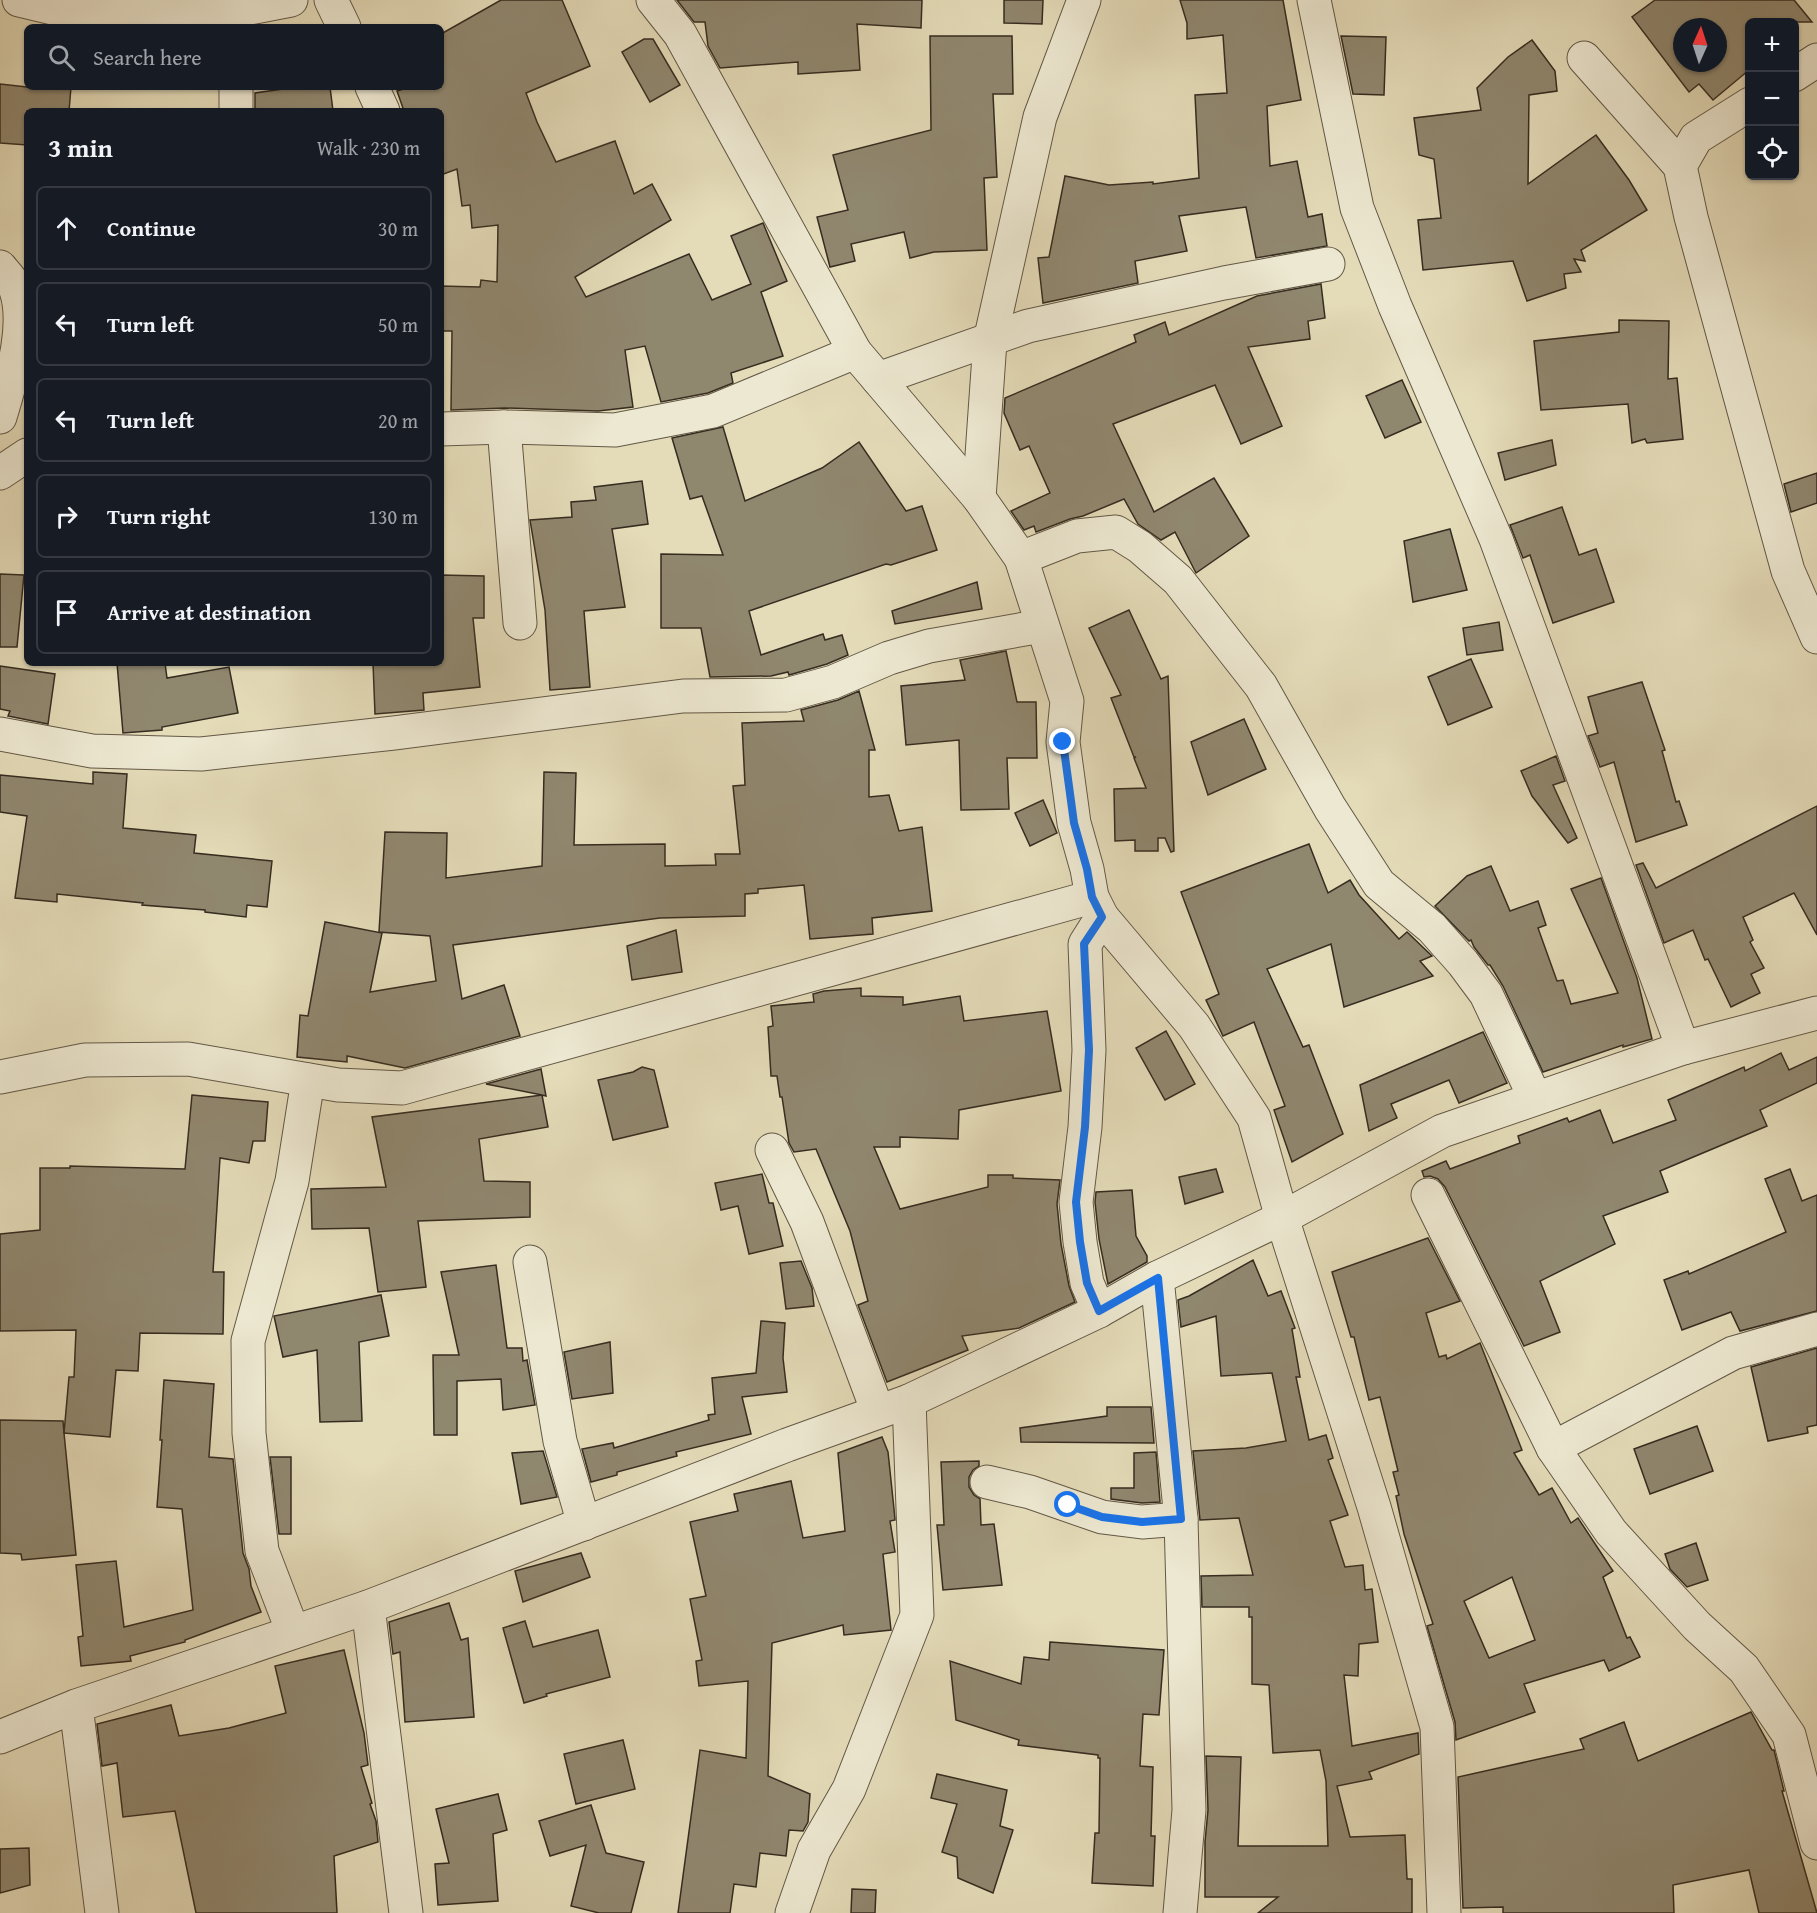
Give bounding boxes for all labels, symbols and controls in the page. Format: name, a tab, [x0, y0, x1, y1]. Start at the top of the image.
north arrow	[1673, 18, 1727, 72]
map controls	[1745, 18, 1799, 180]
button: +	[1745, 18, 1799, 72]
search box	[24, 24, 444, 90]
icon: search	[45, 41, 78, 74]
text: Search here	[93, 41, 202, 73]
button: −	[1745, 72, 1799, 126]
button: locate	[1745, 126, 1799, 180]
text: 3 min	[48, 128, 113, 167]
text: Walk · 230 m	[317, 133, 420, 162]
icon: ahead	[50, 212, 83, 245]
text: Continue	[107, 212, 196, 244]
text: 30 m	[378, 214, 418, 243]
icon: left	[50, 308, 83, 341]
text: Turn left	[107, 308, 194, 340]
text: 50 m	[378, 310, 418, 339]
icon: left	[50, 404, 83, 437]
text: Turn left	[107, 404, 194, 436]
text: 20 m	[378, 406, 418, 435]
icon: right	[50, 500, 83, 533]
text: Turn right	[107, 500, 210, 532]
text: 130 m	[368, 502, 418, 531]
icon: arrive	[50, 596, 83, 629]
text: Arrive at destination	[107, 596, 311, 628]
route end	[1049, 728, 1075, 754]
route start	[1054, 1491, 1080, 1517]

